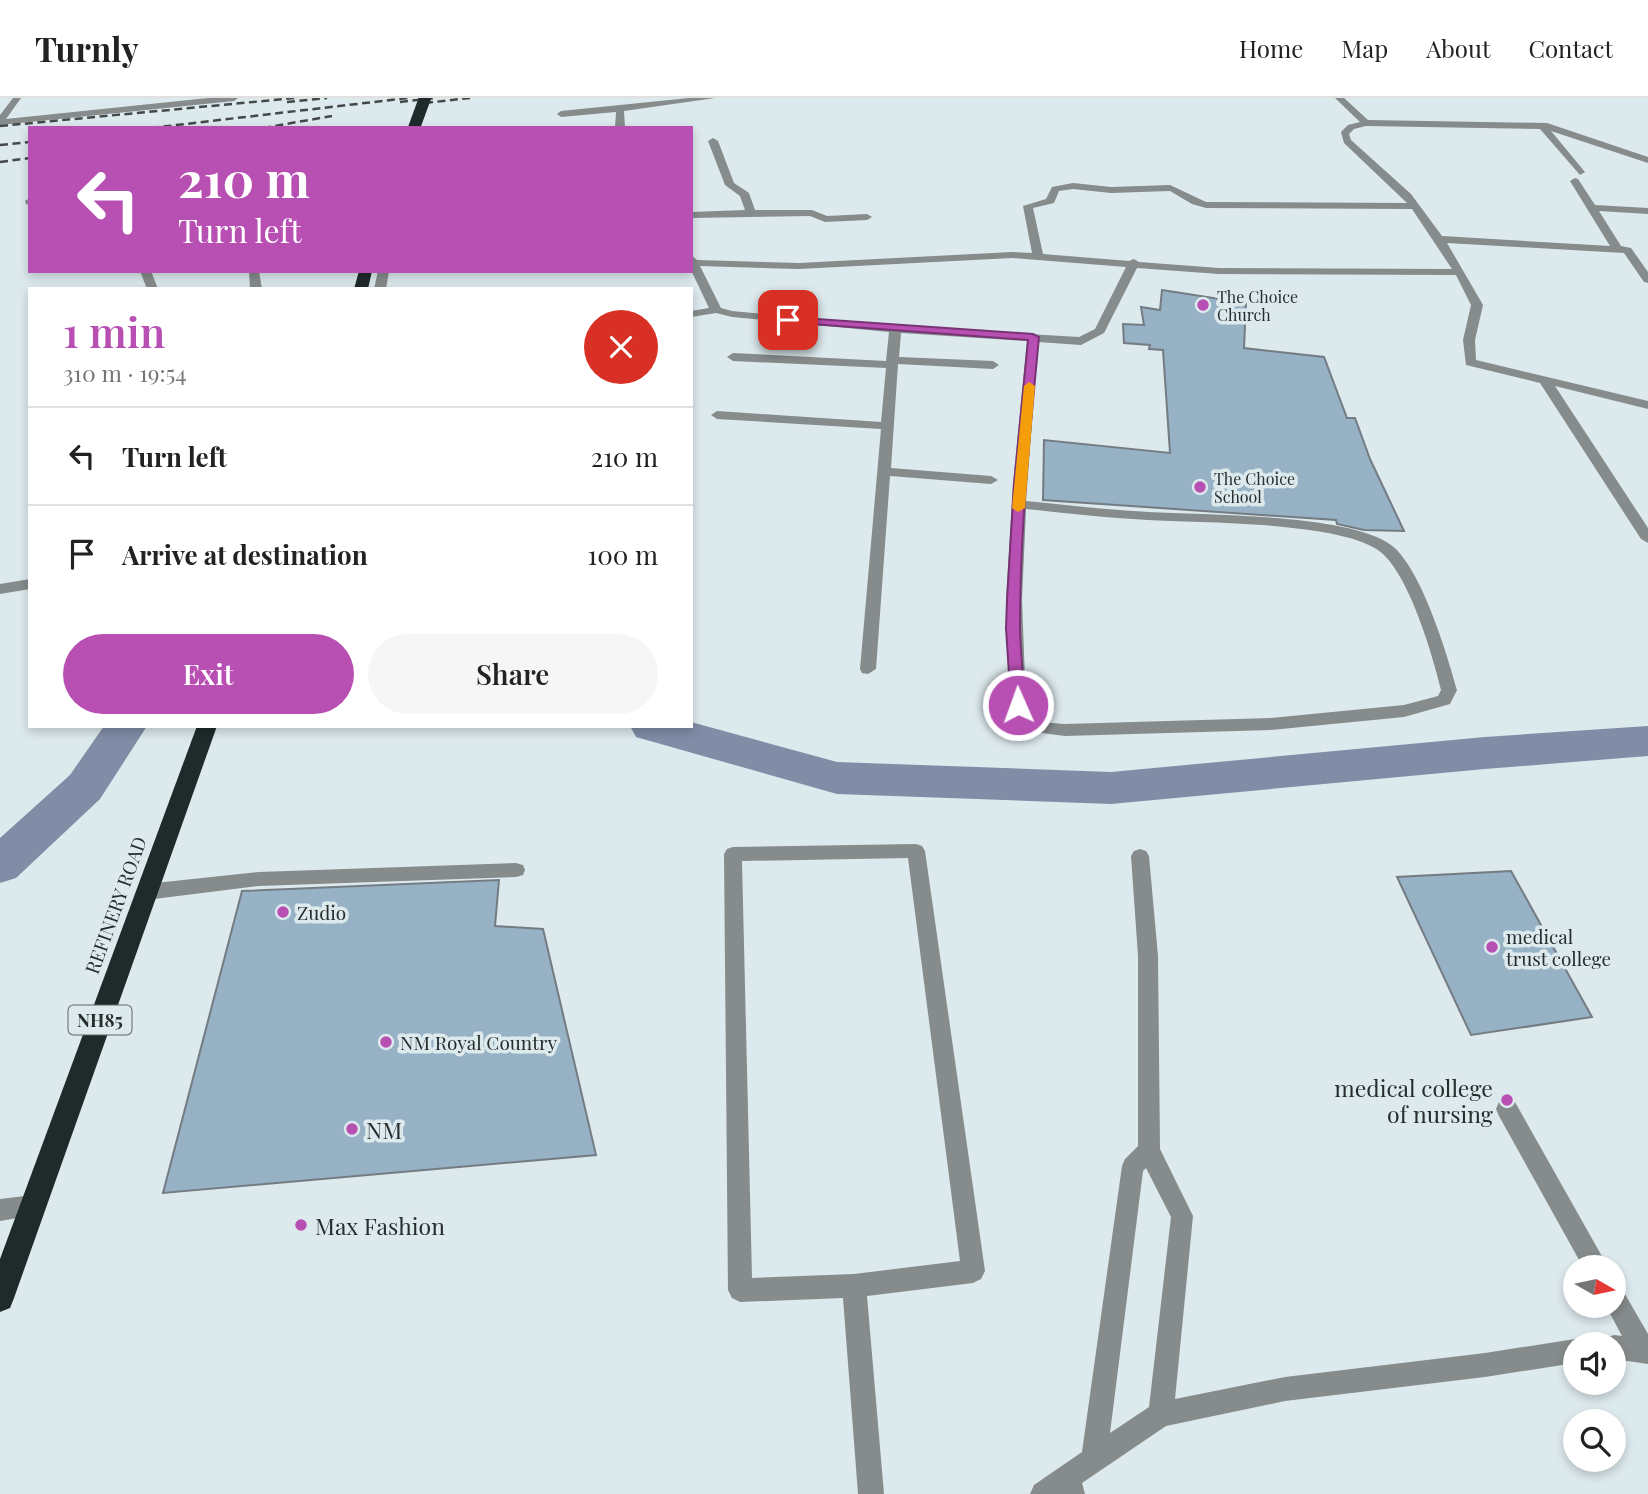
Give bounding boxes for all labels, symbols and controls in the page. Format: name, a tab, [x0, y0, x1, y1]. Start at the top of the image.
text: Turnly	[35, 26, 139, 70]
text: Home	[1239, 32, 1303, 64]
text: Map	[1341, 32, 1388, 64]
text: About	[1426, 32, 1490, 64]
text: Contact	[1528, 32, 1613, 64]
text: 210 m	[178, 145, 310, 210]
icon: left	[63, 154, 154, 245]
text: Turn left	[178, 208, 302, 251]
place label: The Choice Church	[1217, 286, 1298, 325]
pin	[758, 290, 818, 350]
marker: The Choice Church	[1195, 297, 1211, 313]
icon: arrive	[769, 301, 807, 339]
text: 1 min	[63, 303, 165, 359]
button: close	[584, 310, 658, 384]
text: 310 m · 19:54	[63, 357, 187, 388]
icon: left	[63, 437, 101, 475]
text: Turn left	[122, 439, 227, 474]
text: 210 m	[591, 439, 658, 474]
place label: The Choice School	[1214, 468, 1295, 507]
marker: The Choice School	[1192, 479, 1208, 495]
icon: arrive	[63, 535, 101, 573]
text: Arrive at destination	[122, 537, 368, 572]
text: 100 m	[588, 537, 658, 572]
button: Exit	[63, 634, 354, 714]
button: Share	[368, 634, 658, 714]
position arrow	[981, 668, 1055, 742]
street label: REFINERY ROAD	[78, 833, 152, 977]
place label: Zudio	[297, 899, 346, 925]
marker: Zudio	[275, 904, 291, 920]
place label: medical trust college	[1506, 923, 1611, 971]
marker: medical trust college	[1484, 939, 1500, 955]
road number: NH85	[68, 1006, 132, 1035]
place label: NM Royal Country	[400, 1029, 557, 1055]
marker: NM Royal Country	[378, 1034, 394, 1050]
place label: medical college of nursing	[1334, 1072, 1493, 1129]
marker: medical college of nursing	[1499, 1092, 1515, 1108]
place label: NM	[366, 1114, 402, 1145]
marker: NM	[344, 1121, 360, 1137]
place label: Max Fashion	[315, 1210, 445, 1241]
marker: Max Fashion	[293, 1217, 309, 1233]
north arrow	[1563, 1255, 1626, 1318]
map controls	[1563, 1255, 1626, 1472]
button: sound	[1563, 1332, 1626, 1395]
button: search	[1563, 1409, 1626, 1472]

